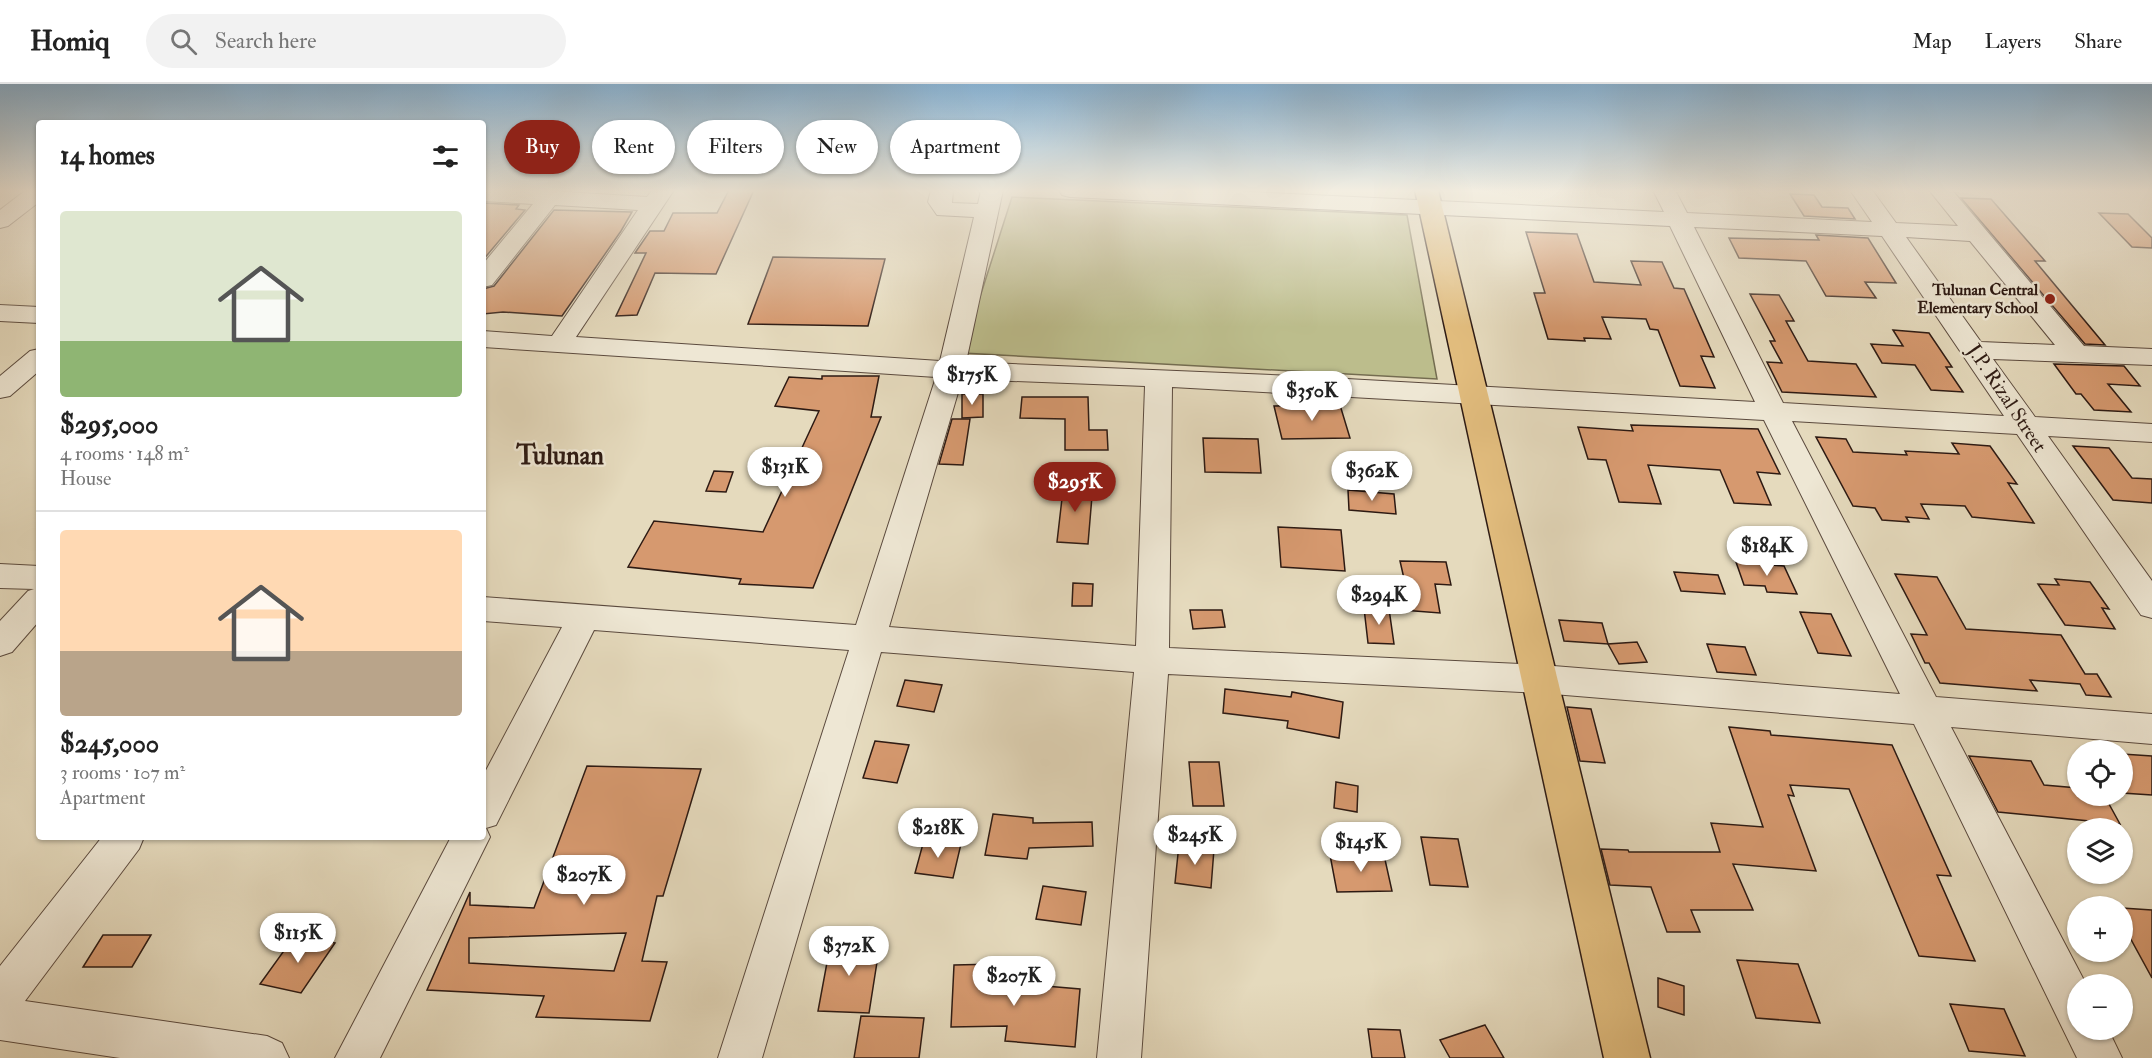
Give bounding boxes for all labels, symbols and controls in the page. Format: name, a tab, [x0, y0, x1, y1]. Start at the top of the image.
search box	[146, 14, 566, 68]
text: Homiq	[30, 24, 110, 59]
icon: search	[167, 25, 200, 58]
text: Search here	[215, 27, 316, 55]
text: Map	[1912, 28, 1952, 55]
text: Layers	[1985, 28, 2041, 55]
text: Share	[2074, 28, 2122, 55]
chip: Buy	[504, 120, 580, 174]
chip: Rent	[592, 120, 675, 174]
chip: Filters	[687, 120, 784, 174]
chip: New	[796, 120, 878, 174]
chip: Apartment	[890, 120, 1021, 174]
text: 14 homes	[60, 140, 155, 172]
icon: filters	[429, 140, 462, 173]
icon: home	[207, 250, 315, 358]
place label: Tulunan Central Elementary School	[1917, 280, 2039, 319]
marker: Tulunan Central Elementary School	[2043, 292, 2057, 306]
street label: J.P. Rizal Street	[1961, 338, 2053, 457]
pin: $175K	[930, 355, 1014, 406]
text: $175K	[947, 362, 997, 387]
pin: $350K	[1270, 371, 1354, 422]
text: $350K	[1286, 378, 1338, 403]
text: $295,000	[60, 409, 158, 441]
district label: Tulunan	[515, 440, 604, 472]
text: 4 rooms · 148 m²	[60, 441, 189, 466]
pin: $131K	[743, 447, 827, 498]
pin: $362K	[1330, 451, 1414, 502]
text: $131K	[761, 454, 809, 479]
text: $362K	[1345, 458, 1399, 483]
pin: $295K	[1033, 462, 1117, 513]
text: House	[60, 466, 111, 491]
text: $295K	[1048, 469, 1102, 494]
pin: $184K	[1725, 526, 1809, 577]
text: $184K	[1741, 533, 1793, 558]
icon: home	[207, 569, 315, 677]
pin: $294K	[1337, 575, 1421, 626]
text: $294K	[1351, 582, 1407, 607]
text: $245,000	[60, 728, 159, 760]
map controls	[2067, 740, 2133, 1040]
button: locate	[2067, 740, 2133, 806]
text: 3 rooms · 107 m²	[60, 760, 185, 785]
text: Apartment	[60, 785, 145, 810]
pin: $218K	[896, 808, 980, 859]
text: $218K	[912, 815, 964, 840]
pin: $245K	[1153, 815, 1237, 866]
button: layers	[2067, 818, 2133, 884]
text: $245K	[1167, 822, 1223, 847]
pin: $145K	[1319, 822, 1403, 873]
text: $145K	[1335, 829, 1387, 854]
pin: $207K	[542, 855, 626, 906]
text: $207K	[557, 862, 611, 887]
button: +	[2067, 896, 2133, 962]
pin: $115K	[256, 913, 340, 964]
text: $115K	[274, 920, 322, 945]
pin: $372K	[807, 926, 891, 977]
text: $372K	[823, 933, 875, 958]
pin: $207K	[972, 956, 1056, 1007]
text: $207K	[987, 963, 1041, 988]
button: −	[2067, 974, 2133, 1040]

